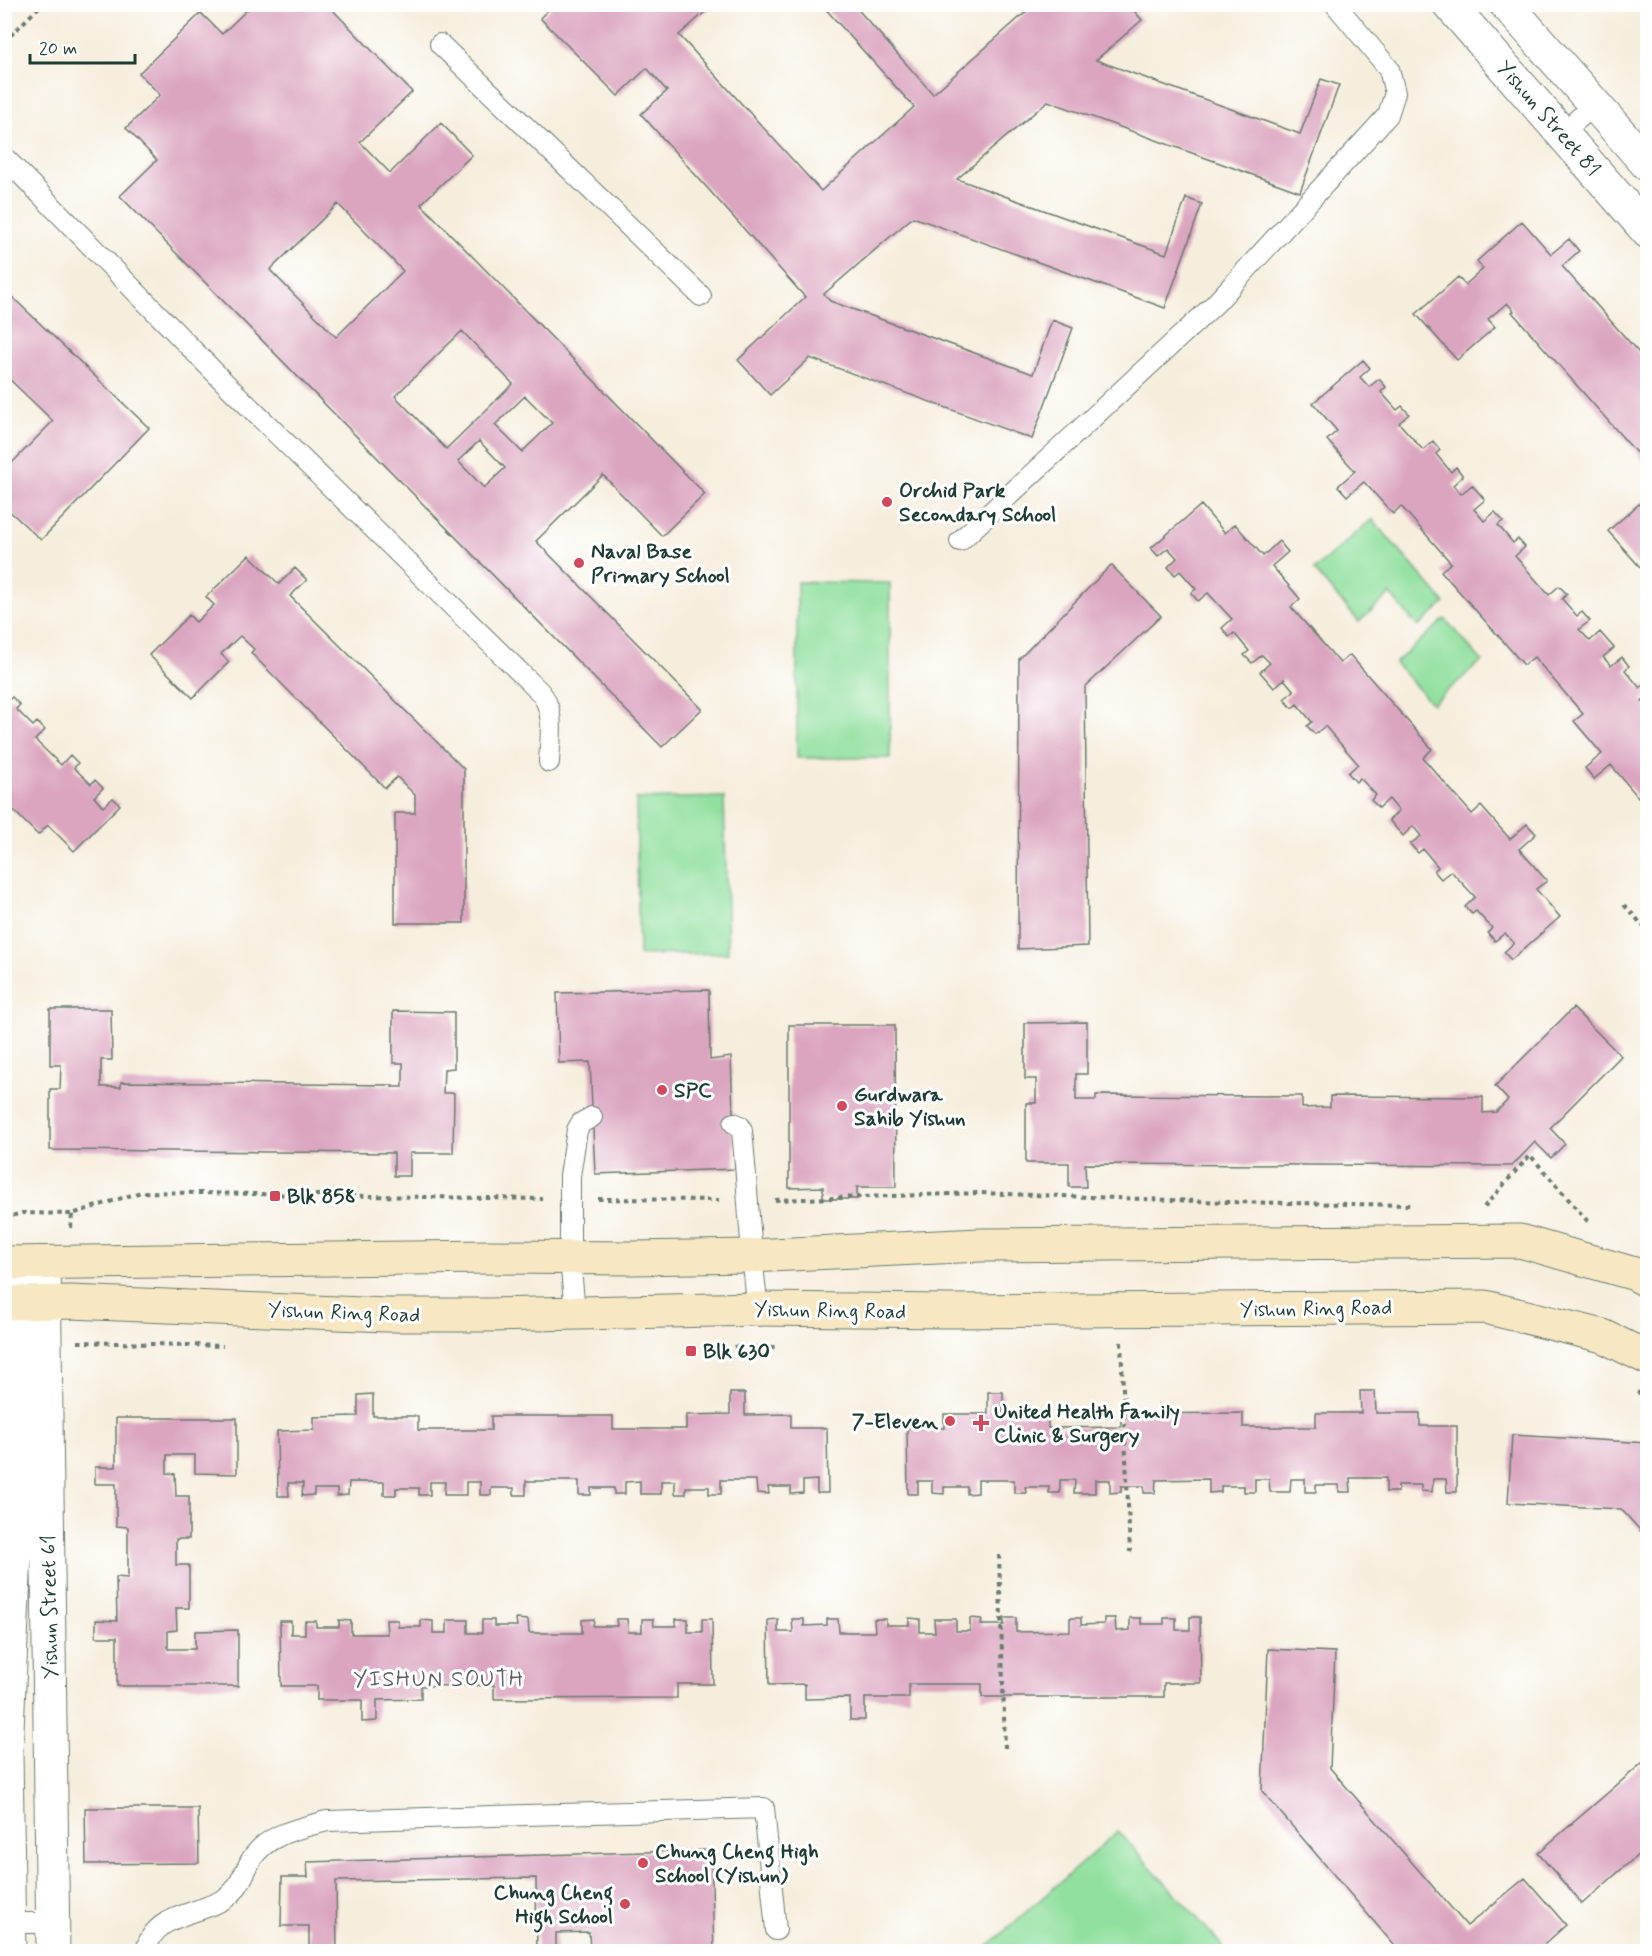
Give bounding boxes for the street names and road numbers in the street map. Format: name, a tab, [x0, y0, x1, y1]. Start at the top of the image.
street label: Yishun Street 81	[1490, 55, 1607, 183]
street label: Yishun Ring Road	[1240, 1294, 1392, 1324]
street label: Yishun Ring Road	[267, 1296, 421, 1330]
street label: Yishun Ring Road	[754, 1296, 906, 1326]
street label: Yishun Street 61	[35, 1535, 65, 1679]

